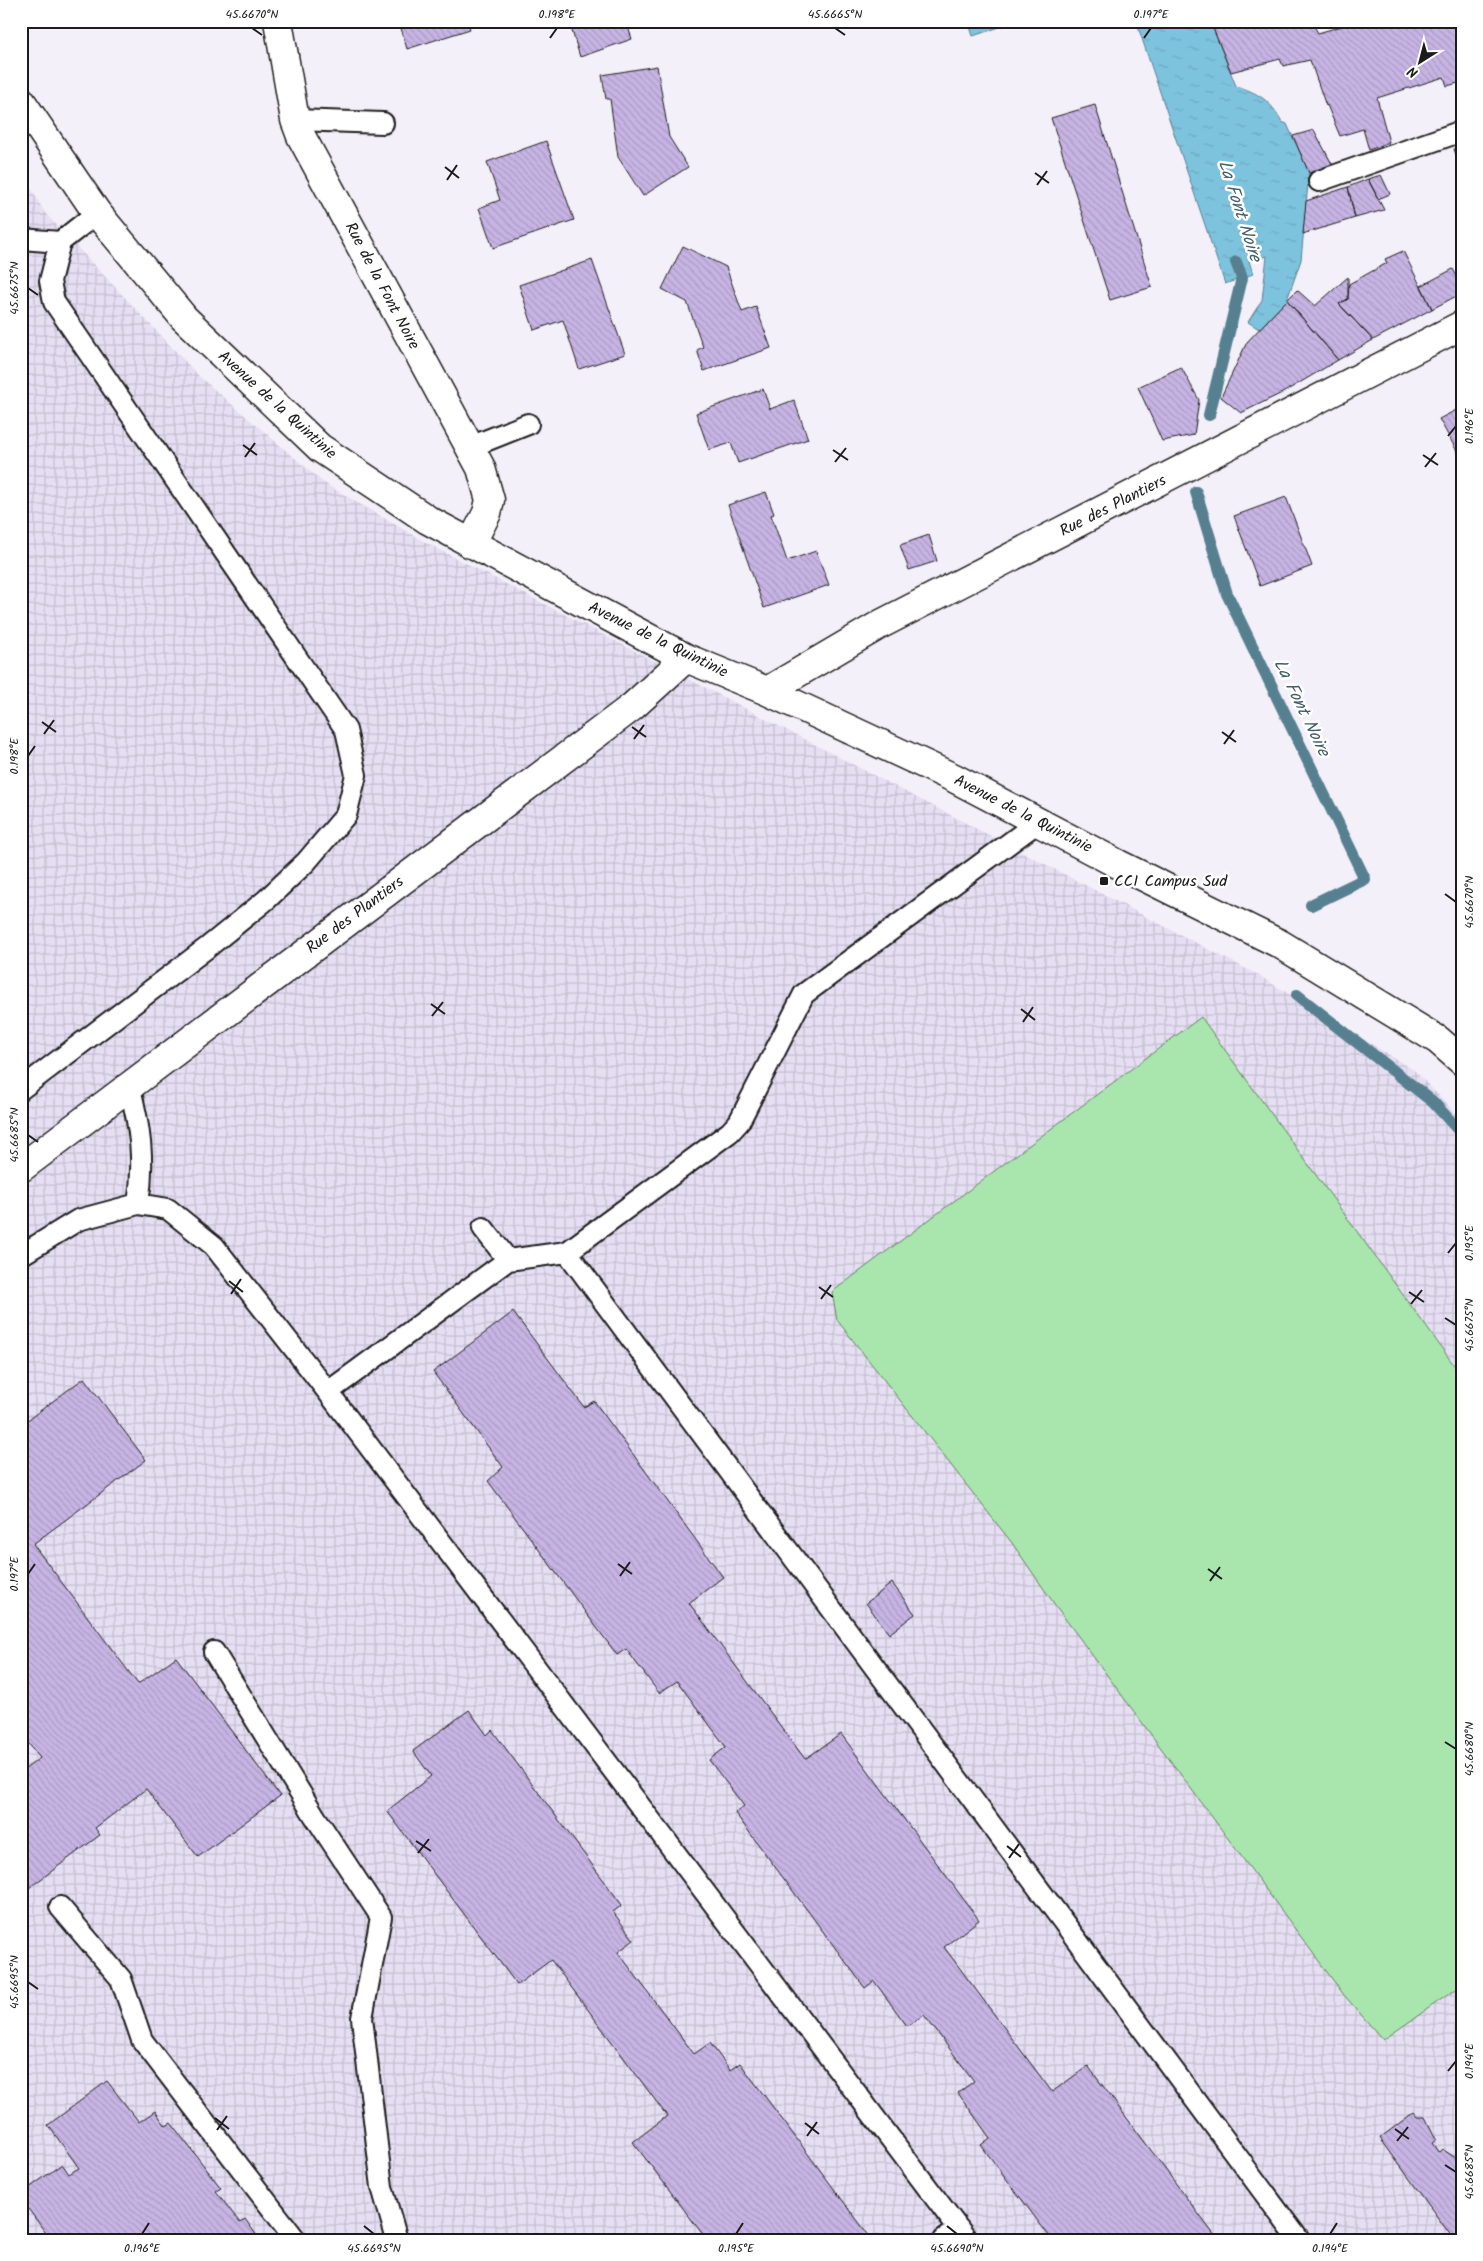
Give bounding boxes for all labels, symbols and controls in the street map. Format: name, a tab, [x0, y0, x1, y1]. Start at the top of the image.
text: 45.6670°N	[226, 5, 278, 24]
text: 0.198°E	[539, 5, 576, 24]
text: 45.6665°N	[808, 5, 862, 24]
text: 0.197°E	[1133, 5, 1170, 24]
north arrow	[1396, 38, 1446, 88]
text: N	[1403, 60, 1423, 83]
water label: La Font Noire	[1209, 156, 1270, 267]
street label: Rue de la Font Noire	[338, 218, 426, 354]
text: 45.6675°N	[5, 261, 24, 315]
street label: Avenue de la Quintinie	[212, 345, 342, 465]
text: 0.196°E	[1460, 407, 1479, 444]
street label: Rue des Plantiers	[1055, 468, 1171, 544]
street label: Avenue de la Quintinie	[584, 595, 732, 685]
water label: La Font Noire	[1265, 654, 1338, 763]
text: 0.198°E	[5, 737, 24, 774]
street label: Avenue de la Quintinie	[949, 768, 1097, 860]
place label: CCI Campus Sud	[1114, 869, 1228, 894]
street label: Rue des Plantiers	[301, 870, 409, 960]
marker: CCI Campus Sud	[1098, 875, 1110, 887]
text: 45.6670°N	[1460, 876, 1479, 928]
text: 45.6685°N	[5, 1107, 24, 1163]
text: 0.195°E	[1460, 1224, 1479, 1261]
text: 45.6675°N	[1460, 1298, 1479, 1352]
text: 0.197°E	[5, 1555, 24, 1592]
text: 45.6680°N	[1460, 1722, 1479, 1776]
text: 45.6695°N	[5, 1955, 24, 2009]
text: 0.194°E	[1460, 2042, 1479, 2079]
text: 45.6685°N	[1460, 2144, 1479, 2200]
text: 0.196°E	[124, 2239, 161, 2258]
text: 45.6695°N	[347, 2239, 401, 2258]
text: 0.195°E	[718, 2239, 755, 2258]
text: 45.6690°N	[930, 2239, 984, 2258]
text: 0.194°E	[1312, 2239, 1349, 2258]

